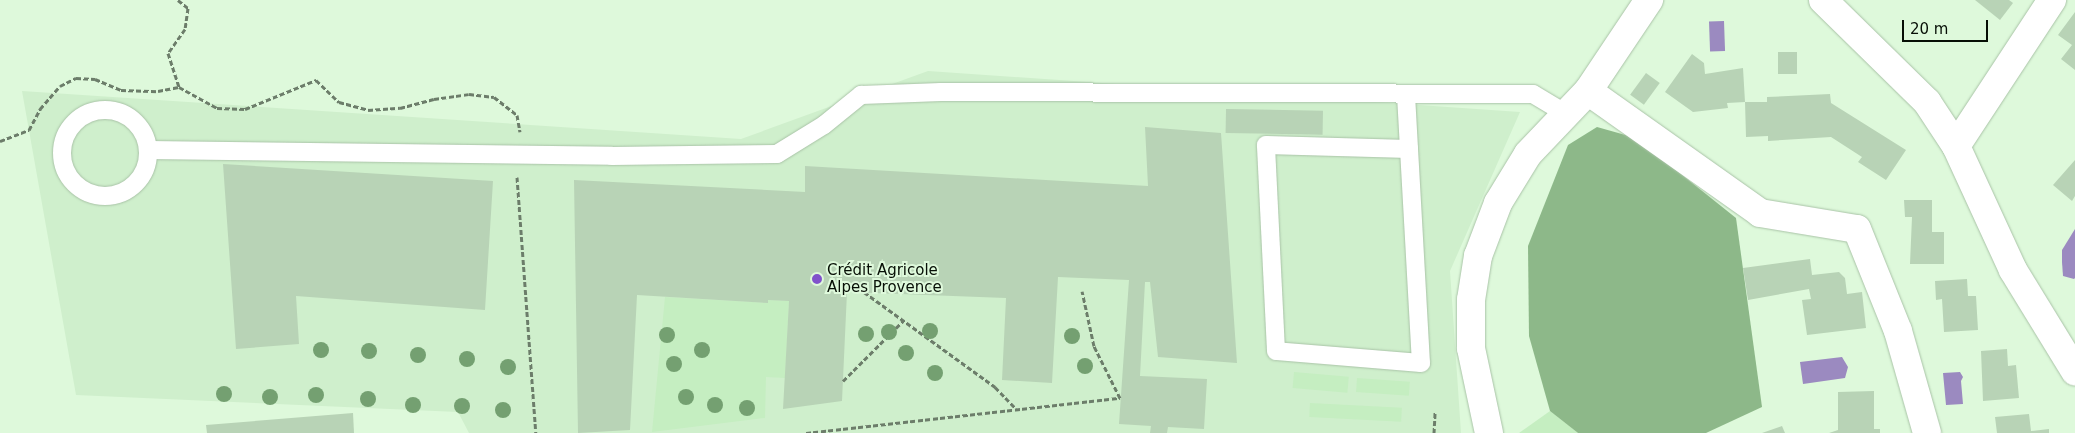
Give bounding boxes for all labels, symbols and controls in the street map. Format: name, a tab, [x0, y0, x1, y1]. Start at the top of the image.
scale bar	[1905, 10, 1991, 42]
text: 20 m	[1910, 20, 1948, 38]
place label: Crédit Agricole Alpes Provence	[827, 261, 942, 296]
marker: Crédit Agricole Alpes Provence	[811, 273, 823, 285]

